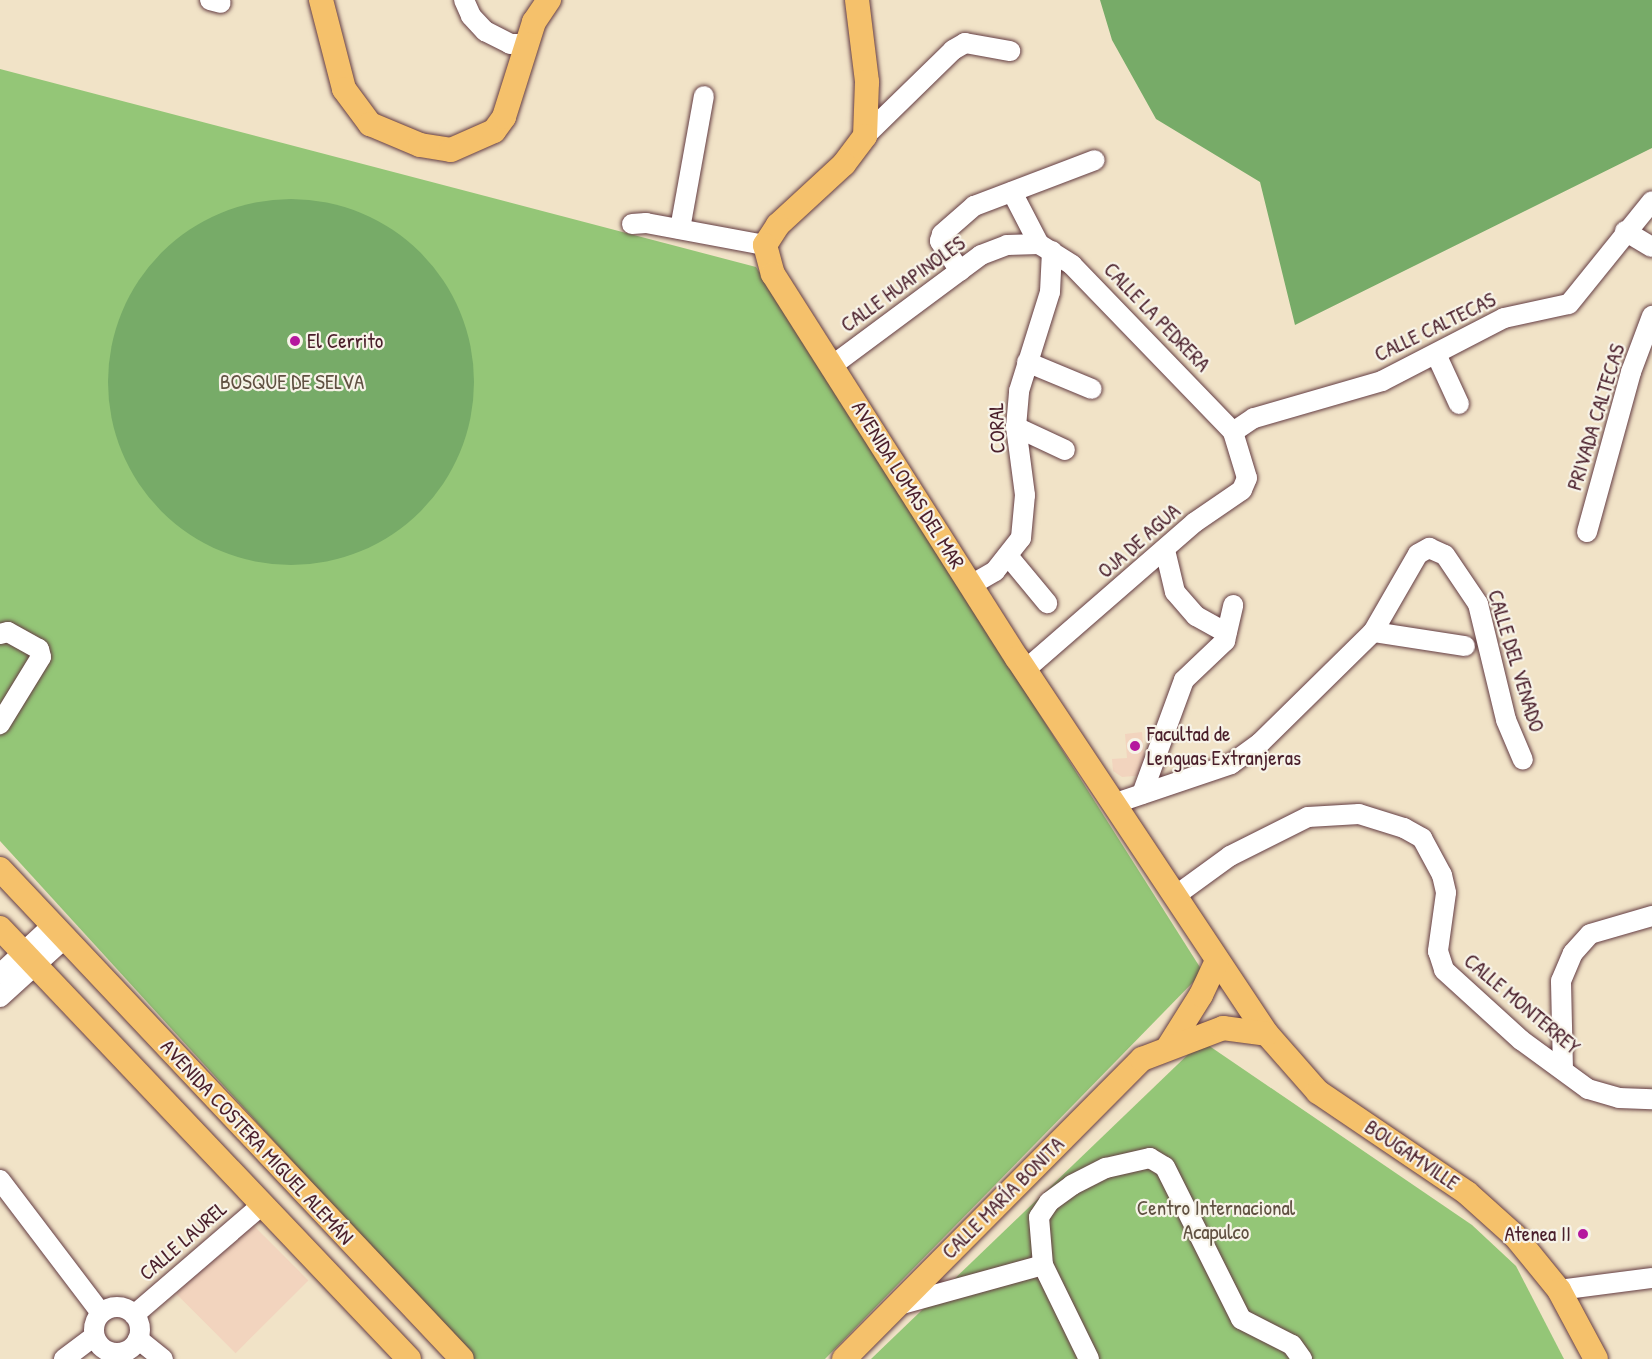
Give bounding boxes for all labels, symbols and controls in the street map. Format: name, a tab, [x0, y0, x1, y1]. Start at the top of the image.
street label: CALLE HUAPINOLES	[836, 230, 970, 338]
street label: CALLE LA PEDRERA	[1098, 257, 1216, 377]
street label: CALLE CALTECAS	[1370, 287, 1500, 367]
place label: El Cerrito	[307, 328, 383, 354]
marker: El Cerrito	[288, 334, 302, 348]
street label: PRIVADA CALTECAS	[1562, 341, 1630, 493]
park label: BOSQUE DE SELVA	[220, 369, 364, 395]
street label: AVENIDA LOMAS DEL MAR	[846, 396, 970, 574]
street label: CORAL	[984, 402, 1010, 454]
street label: OJA DE AGUA	[1093, 498, 1185, 584]
street label: CALLE DEL VENADO	[1482, 587, 1550, 735]
place label: Facultad de Lenguas Extranjeras	[1147, 721, 1301, 771]
marker: Facultad de Lenguas Extranjeras	[1128, 739, 1142, 753]
street label: CALLE MONTERREY	[1459, 948, 1585, 1060]
street label: AVENIDA COSTERA MIGUEL ALEMÁN	[155, 1034, 359, 1250]
street label: BOUGAMVILLE	[1360, 1114, 1464, 1196]
street label: CALLE MARÍA BONITA	[937, 1132, 1069, 1264]
park label: Centro Internacional Acapulco	[1137, 1195, 1295, 1245]
street label: CALLE LAUREL	[134, 1196, 232, 1286]
place label: Atenea II	[1504, 1221, 1571, 1247]
marker: Atenea II	[1576, 1227, 1590, 1241]

